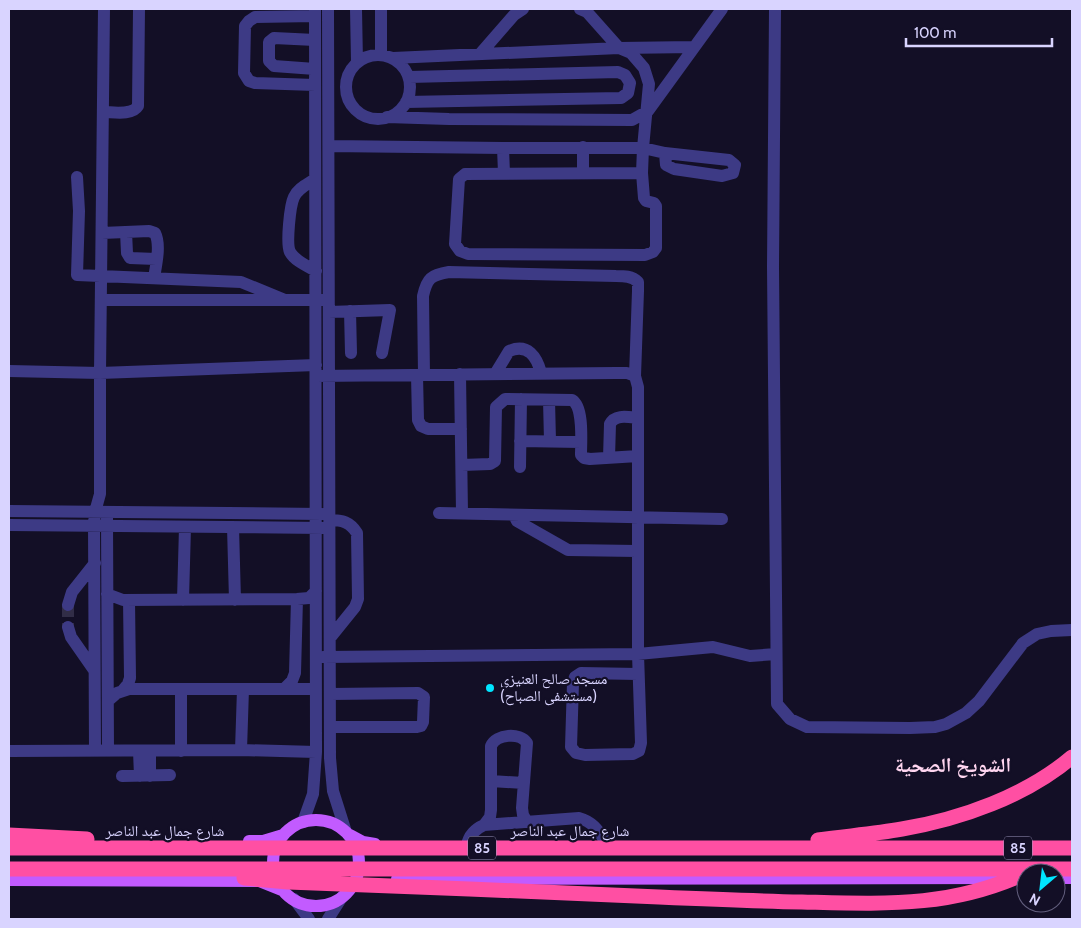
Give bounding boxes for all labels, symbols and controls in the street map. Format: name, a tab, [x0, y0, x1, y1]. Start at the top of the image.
scale bar	[906, 15, 1052, 47]
text: 100 m	[914, 24, 956, 42]
place label: مسجد صالح العنيزي (مستشفى الصباح)	[500, 670, 608, 706]
marker: مسجد صالح العنيزي (مستشفى الصباح)	[484, 682, 496, 694]
district label: الشويخ الصحية	[895, 753, 1011, 778]
street label: شارع جمال عبد الناصر	[105, 822, 225, 841]
street label: شارع جمال عبد الناصر	[510, 822, 630, 841]
road number: 85	[468, 836, 496, 860]
road number: 85	[1004, 836, 1032, 860]
north arrow	[1016, 863, 1066, 913]
text: N	[1026, 889, 1043, 910]

